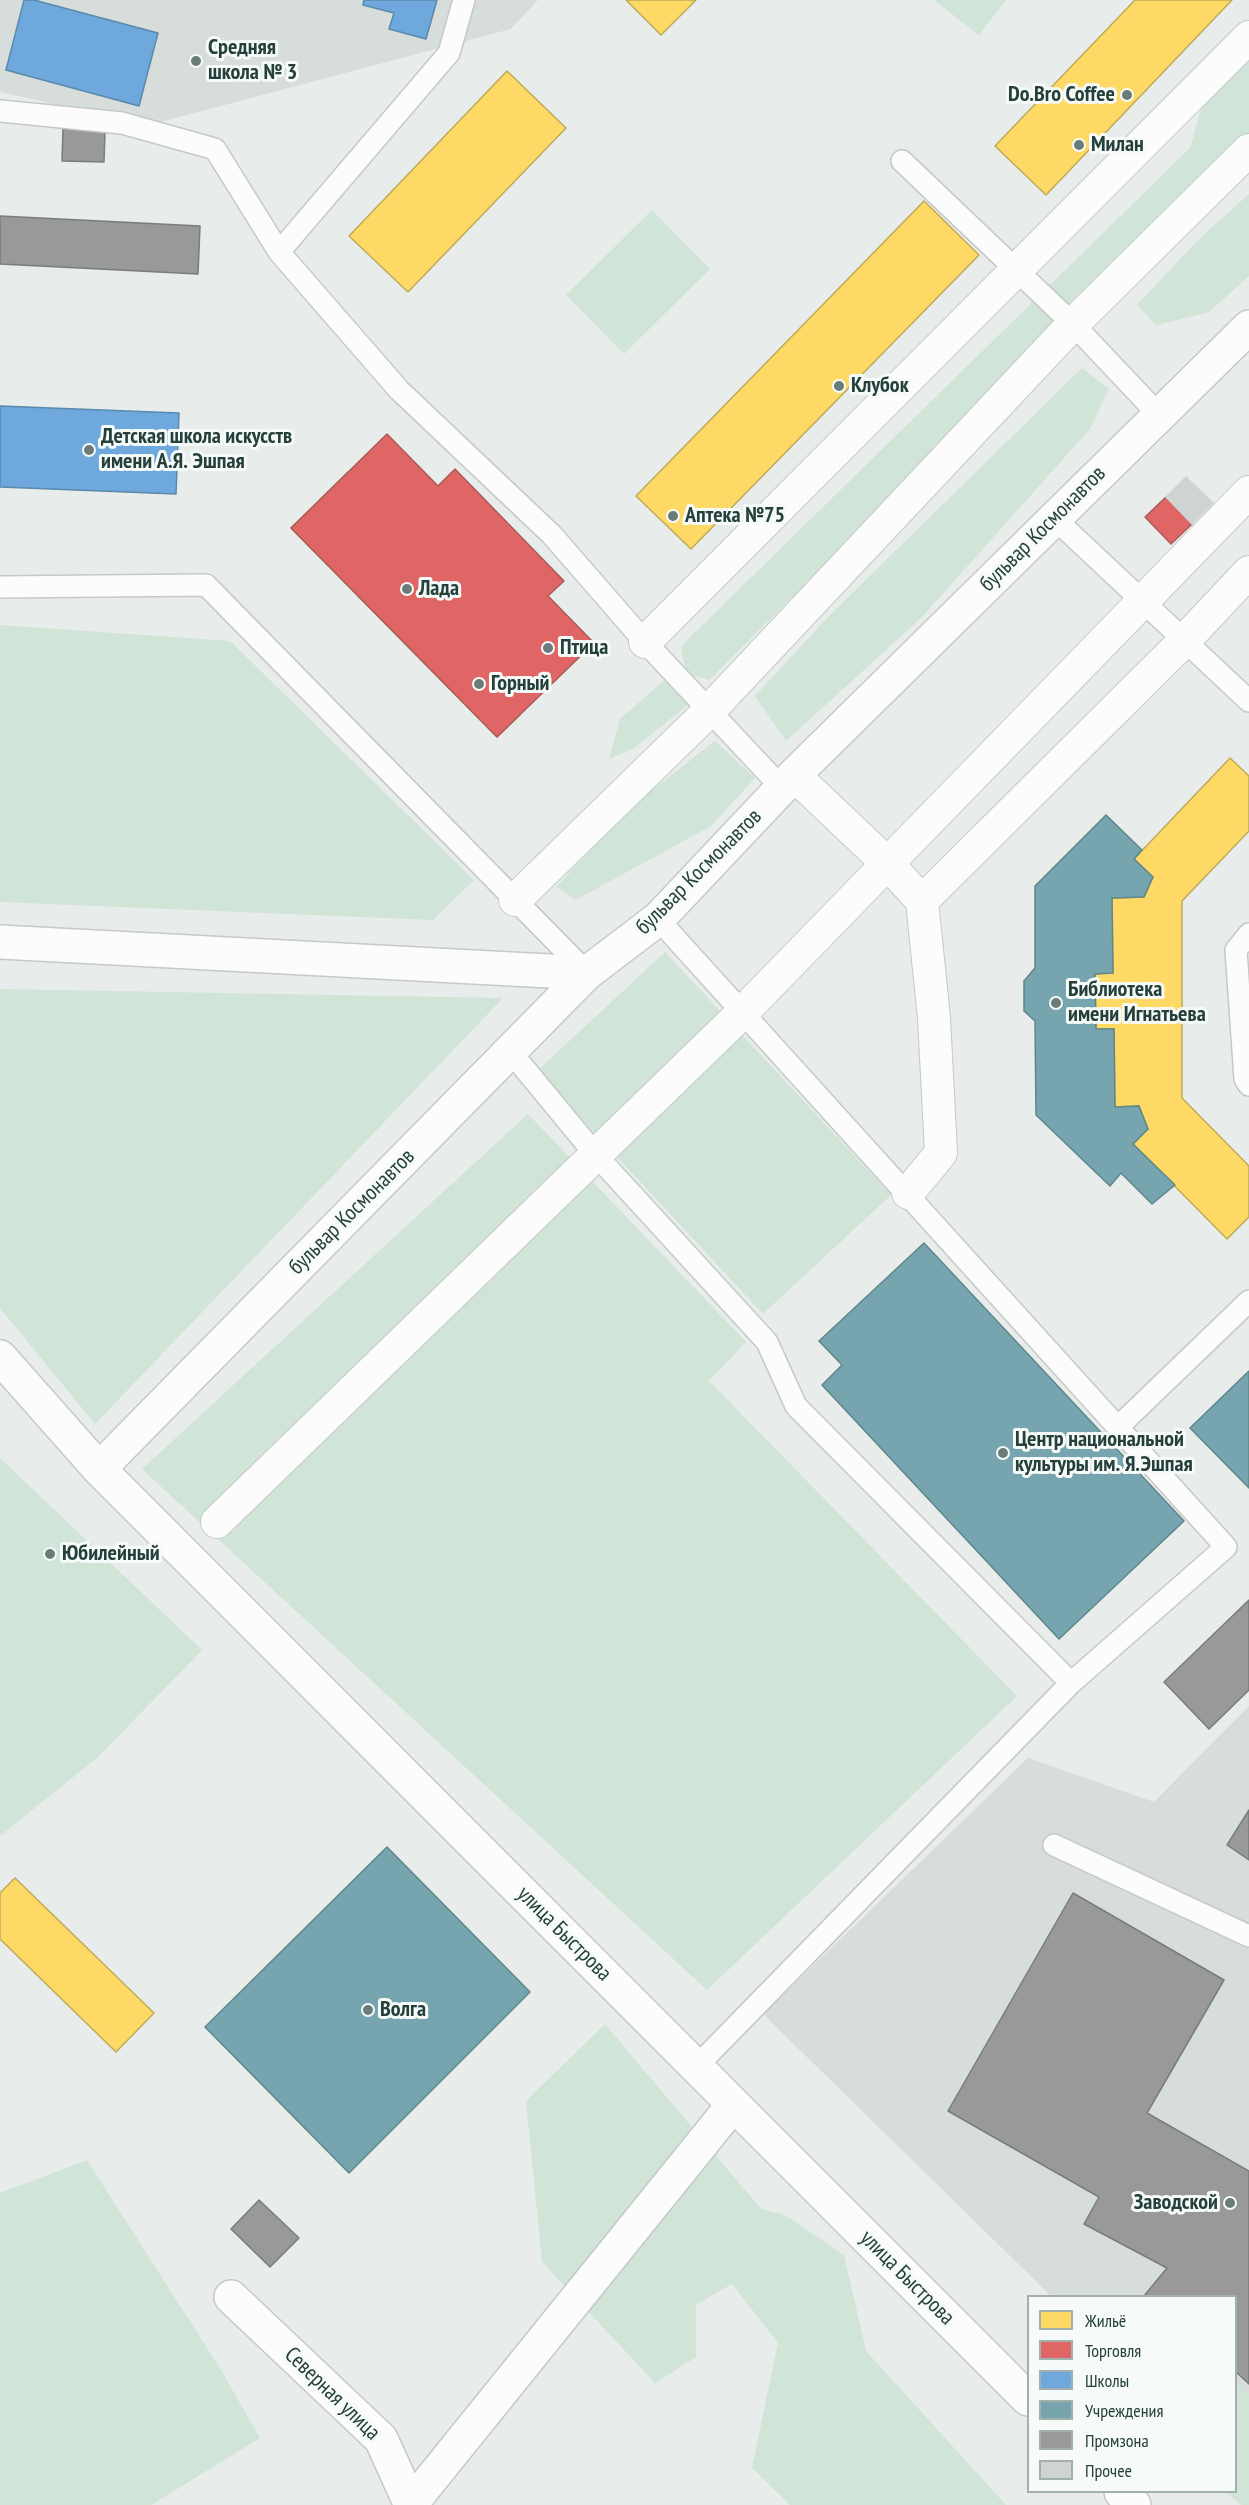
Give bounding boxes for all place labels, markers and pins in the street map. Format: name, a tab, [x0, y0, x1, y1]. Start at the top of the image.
place label: Средняя школа № 3	[208, 35, 297, 86]
marker: Средняя школа № 3	[189, 54, 203, 68]
place label: Do.Bro Coffee	[1008, 82, 1115, 108]
marker: Do.Bro Coffee	[1120, 88, 1134, 102]
place label: Милан	[1091, 132, 1144, 158]
marker: Милан	[1072, 138, 1086, 152]
place label: Клубок	[851, 373, 909, 399]
marker: Клубок	[832, 379, 846, 393]
place label: Детская школа искусств имени А.Я. Эшпая	[101, 424, 292, 476]
marker: Детская школа искусств имени А.Я. Эшпая	[82, 443, 96, 457]
place label: Аптека №75	[685, 503, 785, 529]
marker: Аптека №75	[666, 509, 680, 523]
place label: Лада	[419, 576, 459, 602]
marker: Лада	[400, 582, 414, 596]
place label: Птица	[560, 635, 608, 661]
marker: Птица	[541, 641, 555, 655]
place label: Горный	[491, 671, 549, 697]
marker: Горный	[472, 677, 486, 691]
place label: Библиотека имени Игнатьева	[1068, 977, 1206, 1028]
marker: Библиотека имени Игнатьева	[1049, 996, 1063, 1010]
place label: Центр национальной культуры им. Я.Эшпая	[1015, 1427, 1193, 1478]
marker: Центр национальной культуры им. Я.Эшпая	[996, 1446, 1010, 1460]
place label: Юбилейный	[62, 1541, 160, 1567]
marker: Юбилейный	[43, 1547, 57, 1561]
place label: Волга	[380, 1997, 426, 2023]
marker: Волга	[361, 2003, 375, 2017]
place label: Заводской	[1134, 2190, 1218, 2216]
marker: Заводской	[1223, 2196, 1237, 2210]

